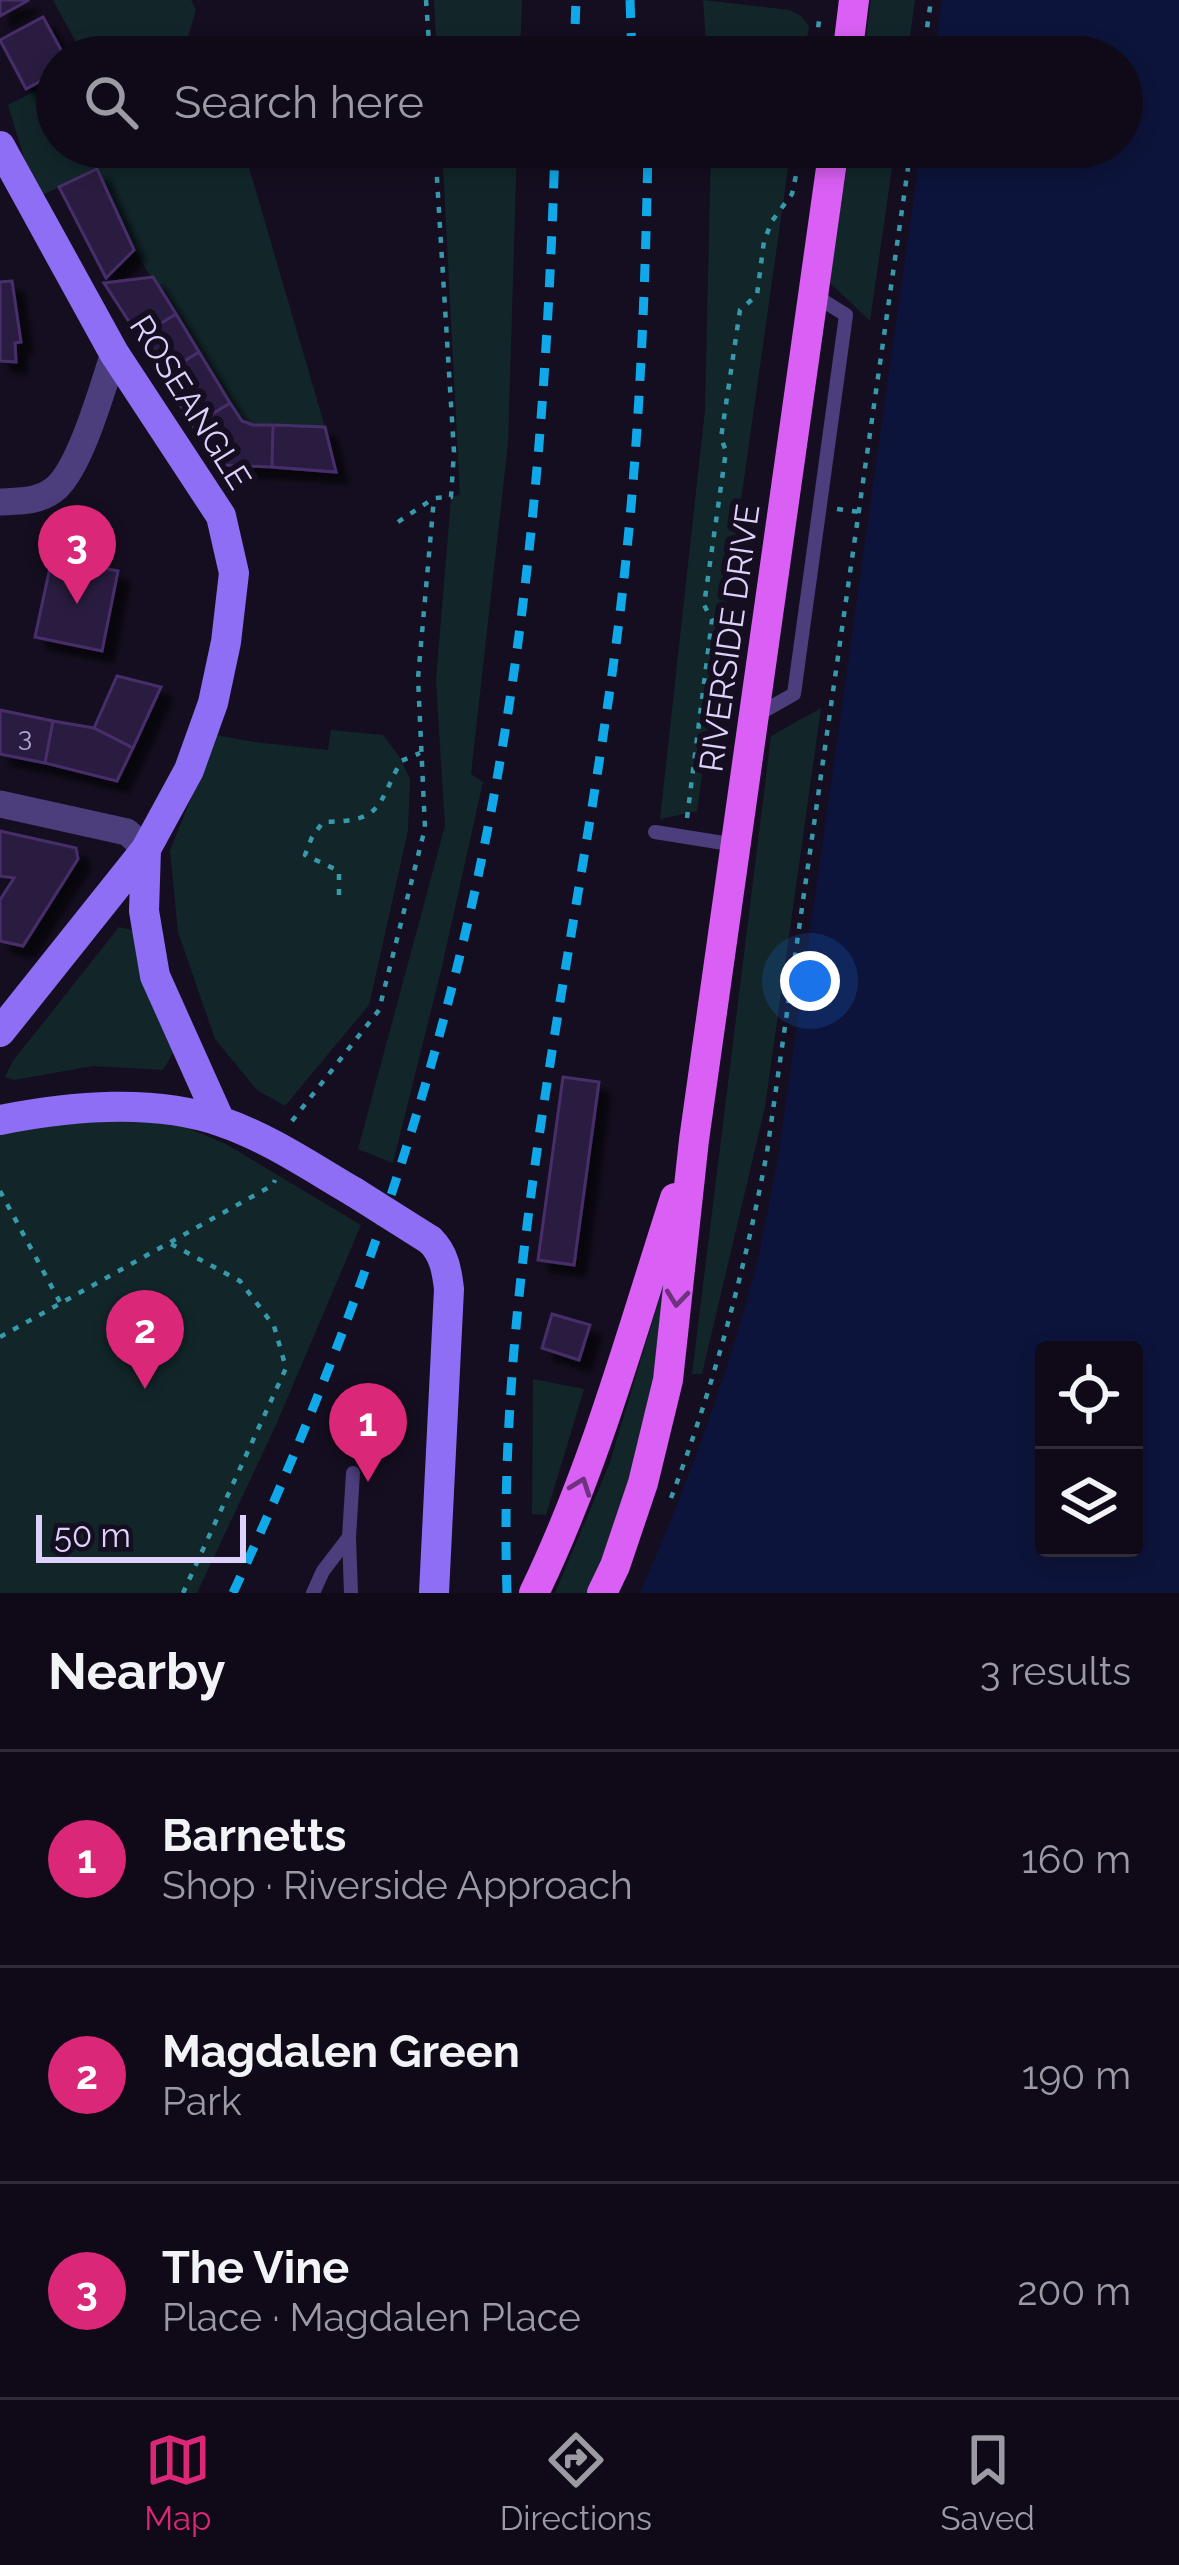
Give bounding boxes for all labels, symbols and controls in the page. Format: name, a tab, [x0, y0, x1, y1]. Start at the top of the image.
search box	[36, 36, 1143, 168]
icon: search	[78, 69, 144, 135]
text: Search here	[174, 76, 424, 129]
street label: ROSEANGLE	[122, 308, 259, 496]
street label: RIVERSIDE DRIVE	[691, 502, 768, 774]
pin: 3	[38, 505, 116, 604]
house number: 3	[18, 721, 32, 752]
your location	[780, 951, 840, 1011]
one-way arrow	[665, 1289, 690, 1308]
pin: 2	[106, 1290, 184, 1389]
map controls	[1035, 1341, 1143, 1557]
button: locate	[1035, 1341, 1143, 1449]
pin: 1	[329, 1383, 407, 1482]
button: layers	[1035, 1449, 1143, 1557]
one-way arrow	[566, 1477, 591, 1498]
scale bar	[36, 1509, 246, 1562]
text: 50 m	[54, 1516, 131, 1555]
text: Nearby	[48, 1641, 225, 1701]
text: 3 results	[980, 1648, 1131, 1694]
text: Barnetts	[162, 1809, 346, 1862]
text: 1	[77, 1836, 97, 1882]
text: 160 m	[1021, 1836, 1131, 1882]
text: Shop · Riverside Approach	[162, 1862, 633, 1908]
text: Magdalen Green	[162, 2025, 520, 2078]
text: 2	[76, 2052, 98, 2098]
text: 190 m	[1022, 2052, 1131, 2098]
text: Park	[162, 2078, 242, 2124]
text: The Vine	[162, 2241, 349, 2294]
text: 3	[76, 2268, 98, 2314]
text: 200 m	[1017, 2268, 1131, 2314]
text: Place · Magdalen Place	[162, 2294, 581, 2340]
tab: Map	[144, 2427, 211, 2538]
tab: Directions	[500, 2427, 652, 2538]
tab: Saved	[940, 2427, 1035, 2538]

